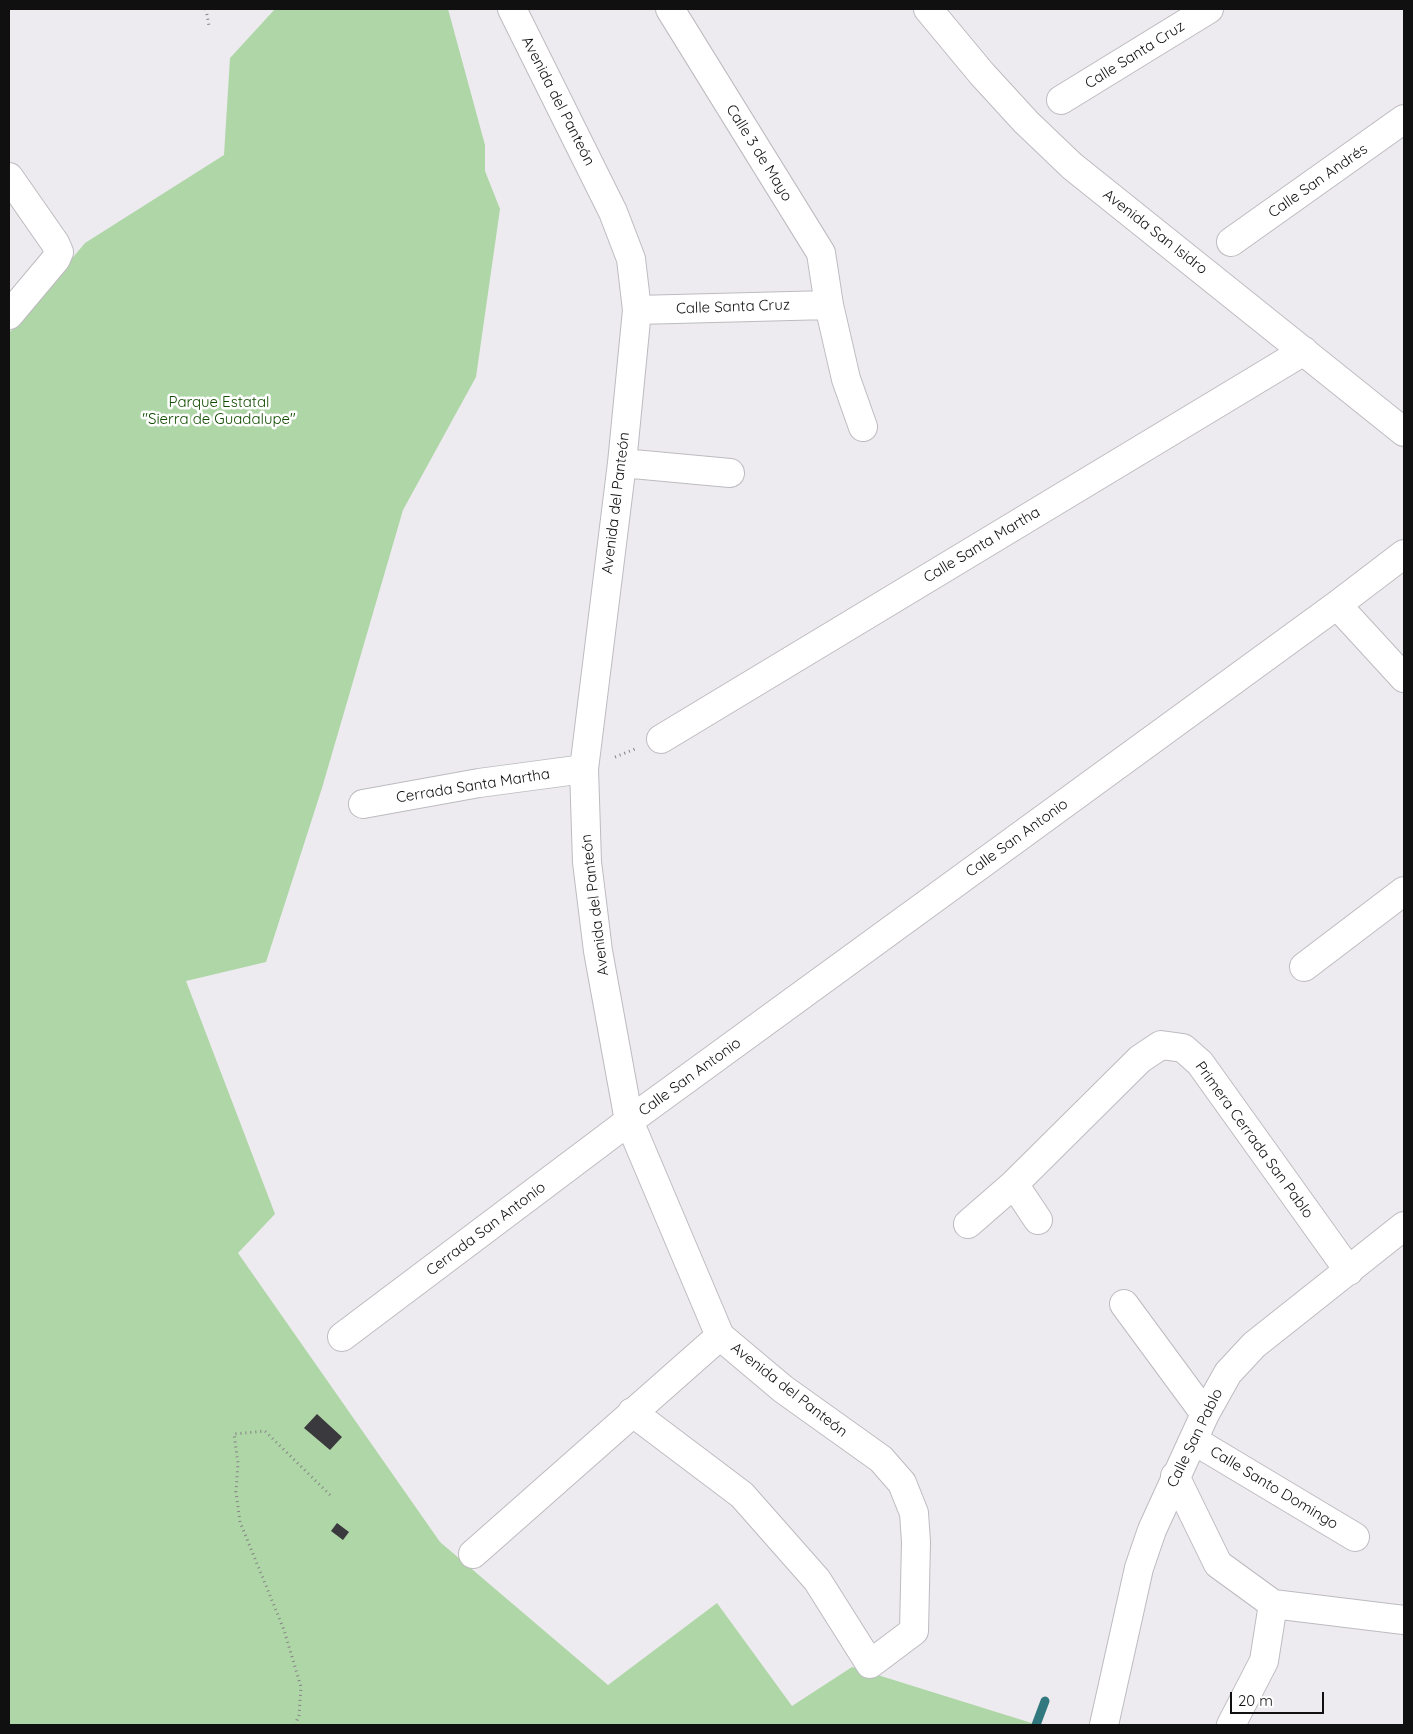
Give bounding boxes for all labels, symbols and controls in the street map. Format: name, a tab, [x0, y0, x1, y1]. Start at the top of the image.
street label: Calle Santa Cruz	[1082, 17, 1188, 93]
street label: Avenida del Panteón	[518, 33, 598, 169]
street label: Calle 3 de Mayo	[722, 101, 796, 205]
street label: Calle San Andrés	[1265, 140, 1371, 222]
street label: Avenida San Isidro	[1099, 186, 1211, 278]
street label: Calle Santa Cruz	[676, 296, 790, 318]
park label: Parque Estatal "Sierra de Guadalupe"	[142, 393, 296, 428]
street label: Avenida del Panteón	[598, 431, 634, 575]
street label: Calle Santa Martha	[921, 503, 1043, 587]
street label: Cerrada Santa Martha	[395, 765, 551, 807]
street label: Calle San Antonio	[962, 795, 1072, 881]
street label: Avenida del Panteón	[577, 833, 613, 977]
street label: Calle San Antonio	[635, 1034, 745, 1120]
street label: Primera Cerrada San Pablo	[1191, 1058, 1317, 1222]
street label: Cerrada San Antonio	[423, 1178, 549, 1280]
street label: Avenida del Panteón	[727, 1339, 851, 1441]
street label: Calle San Pablo	[1163, 1386, 1227, 1490]
street label: Calle Santo Domingo	[1207, 1443, 1341, 1533]
scale bar	[1233, 1682, 1327, 1714]
text: 20 m	[1238, 1691, 1273, 1710]

